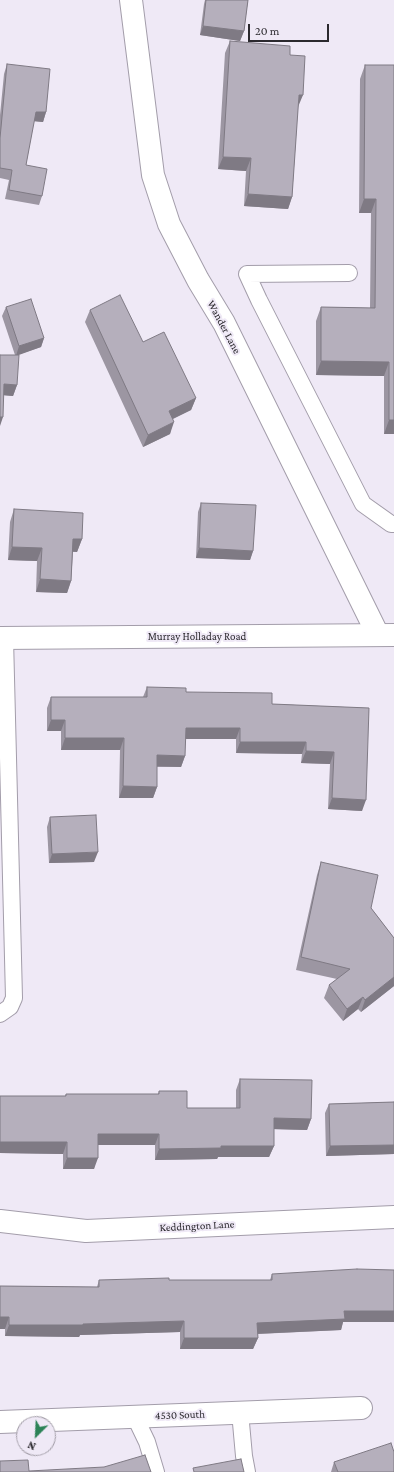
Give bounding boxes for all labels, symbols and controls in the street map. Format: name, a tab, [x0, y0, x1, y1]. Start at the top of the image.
scale bar	[250, 16, 331, 42]
text: 20 m	[255, 24, 279, 38]
street label: Wander Lane	[204, 298, 244, 356]
street label: Murray Holladay Road	[148, 630, 246, 644]
street label: Keddington Lane	[159, 1217, 235, 1235]
street label: 4530 South	[155, 1408, 205, 1422]
north arrow	[16, 1416, 56, 1456]
text: N	[26, 1439, 37, 1453]

